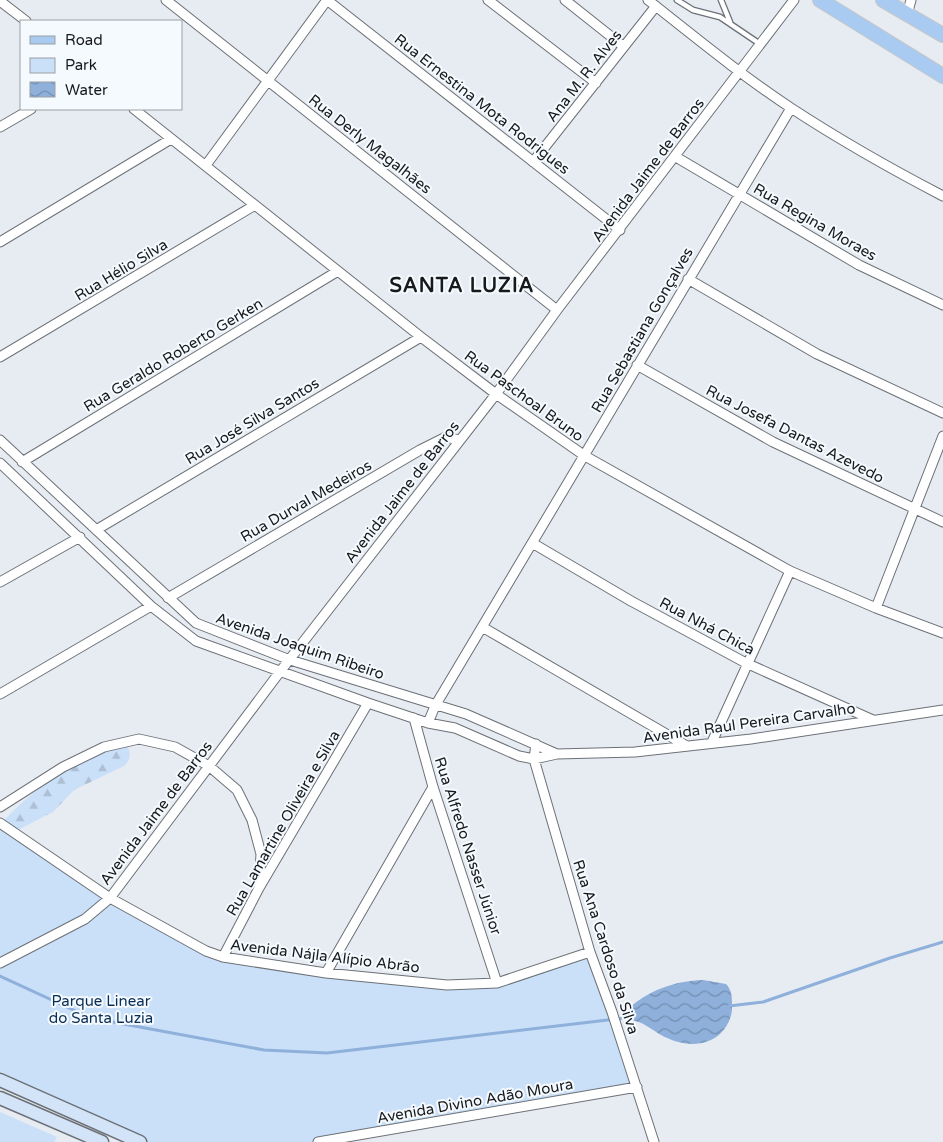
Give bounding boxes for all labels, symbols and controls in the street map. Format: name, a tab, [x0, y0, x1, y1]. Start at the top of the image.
legend	[20, 20, 182, 110]
street label: Ana M. R. Alves	[543, 26, 625, 126]
street label: Rua Ernestina Mota Rodrigues	[391, 30, 573, 178]
text: Road	[65, 31, 103, 49]
text: Park	[65, 56, 97, 74]
text: Water	[65, 81, 108, 99]
street label: Rua Derly Magalhães	[305, 90, 435, 198]
street label: Avenida Jaime de Barros	[588, 95, 708, 245]
street label: Rua Regina Moraes	[750, 179, 880, 265]
street label: Rua Hélio Silva	[71, 235, 171, 305]
street label: Rua Sebastiana Gonçalves	[587, 244, 697, 416]
district label: SANTA LUZIA	[389, 274, 535, 298]
street label: Rua Geraldo Roberto Gerken	[80, 294, 266, 416]
street label: Rua Paschoal Bruno	[461, 347, 587, 445]
street label: Rua José Silva Santos	[182, 374, 322, 468]
street label: Rua Josefa Dantas Azevedo	[703, 381, 887, 487]
street label: Avenida Jaime de Barros	[341, 417, 463, 567]
street label: Rua Durval Medeiros	[237, 456, 375, 546]
street label: Rua Nhá Chica	[656, 593, 758, 659]
street label: Avenida Joaquim Ribeiro	[213, 609, 387, 683]
street label: Avenida Raul Pereira Carvalho	[642, 699, 856, 747]
street label: Rua Lamartine Oliveira e Silva	[222, 727, 344, 919]
street label: Avenida Jaime de Barros	[96, 738, 216, 888]
street label: Rua Alfredo Nasser Júnior	[431, 755, 505, 938]
street label: Rua Ana Cardoso da Silva	[569, 857, 643, 1037]
street label: Avenida Nájla Alípio Abrão	[229, 935, 421, 977]
park label: Parque Linear do Santa Luzia	[49, 992, 153, 1027]
street label: Avenida Divino Adão Moura	[375, 1075, 575, 1127]

